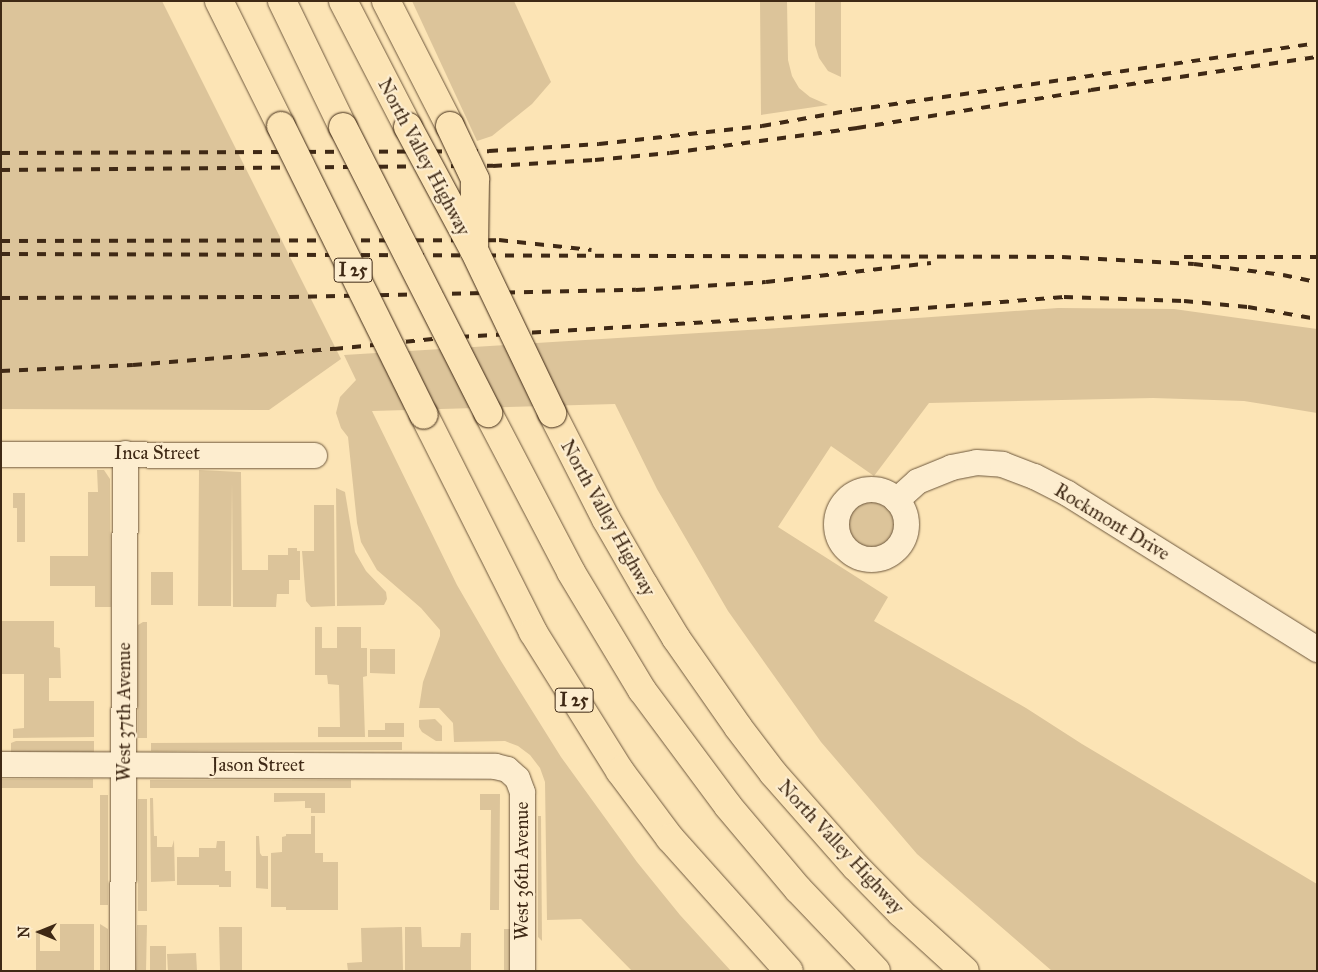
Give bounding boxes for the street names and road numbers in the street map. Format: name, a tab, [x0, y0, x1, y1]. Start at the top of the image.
street label: North Valley Highway	[373, 75, 475, 239]
road number: I 25	[333, 254, 373, 286]
street label: North Valley Highway	[556, 436, 660, 600]
street label: Inca Street	[114, 442, 200, 464]
street label: Rockmont Drive	[1050, 479, 1174, 565]
street label: West 37th Avenue	[113, 642, 135, 782]
road number: I 25	[554, 684, 594, 716]
street label: Jason Street	[211, 754, 305, 776]
street label: North Valley Highway	[773, 775, 909, 919]
street label: West 36th Avenue	[511, 802, 533, 940]

